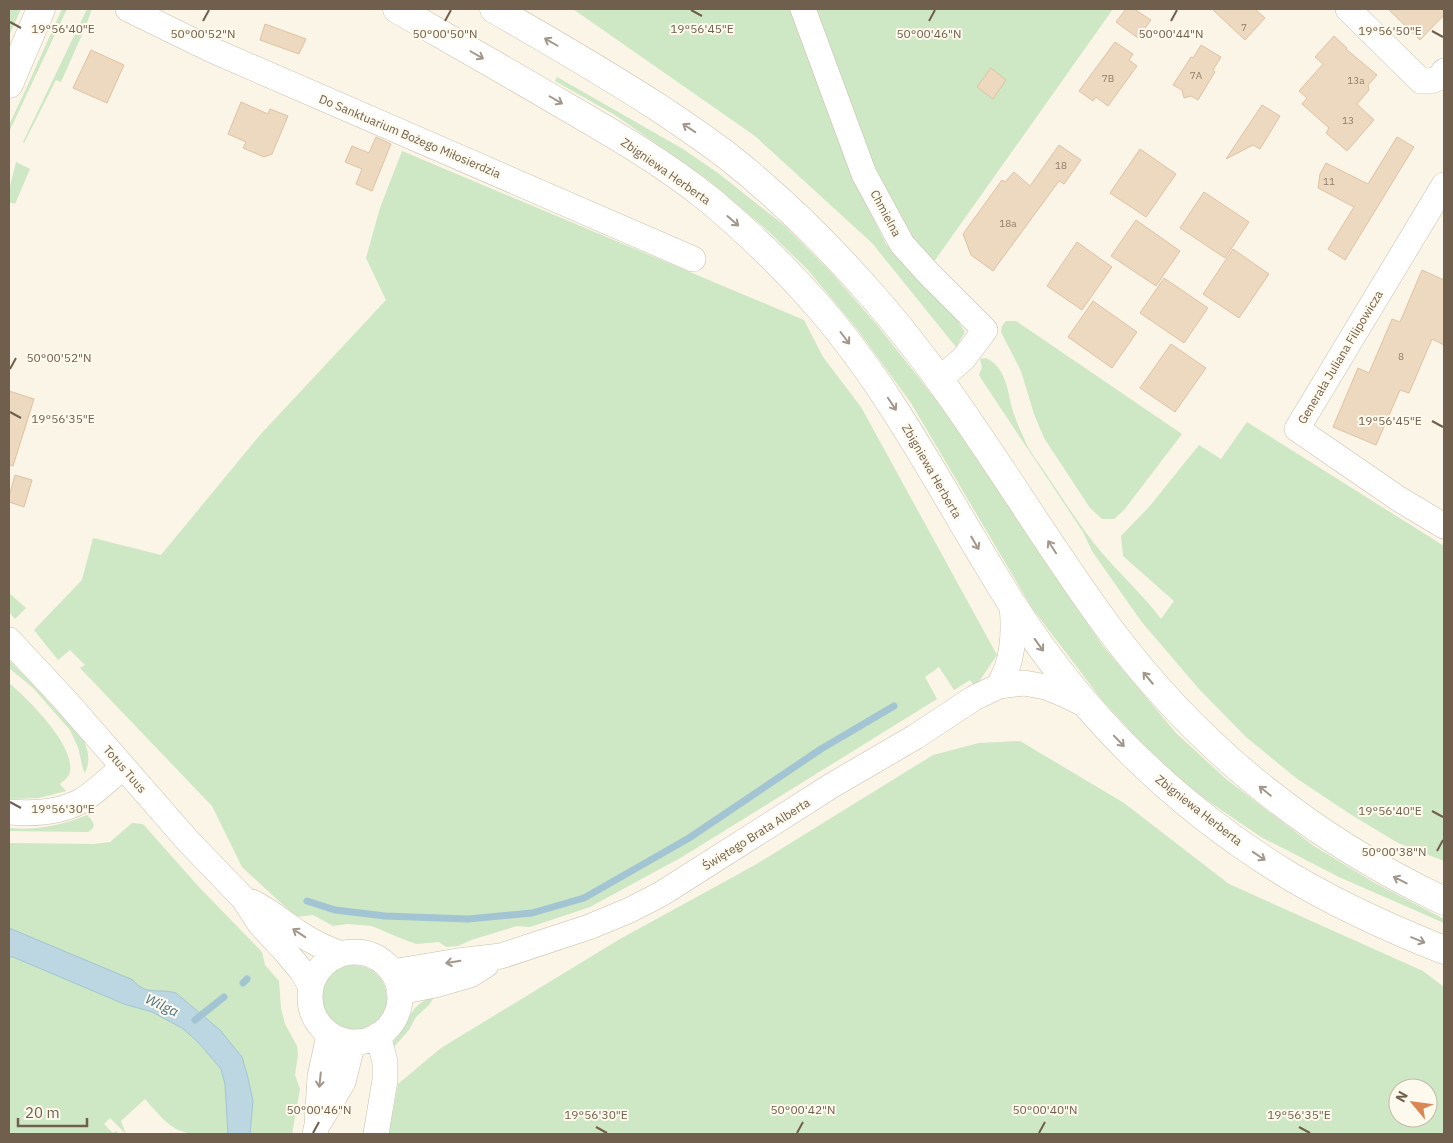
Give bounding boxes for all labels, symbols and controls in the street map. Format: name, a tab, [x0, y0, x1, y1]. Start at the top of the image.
text: 19°56'40"E	[31, 21, 95, 36]
text: 19°56'45"E	[670, 21, 734, 36]
house number: 7	[1241, 21, 1247, 34]
text: 19°56'50"E	[1358, 23, 1422, 38]
text: 50°00'52"N	[170, 26, 236, 41]
text: 50°00'50"N	[412, 26, 478, 41]
text: 50°00'46"N	[896, 26, 962, 41]
text: 50°00'44"N	[1138, 26, 1204, 41]
one-way arrow	[545, 37, 559, 47]
one-way arrow	[470, 50, 484, 60]
house number: 7A	[1190, 69, 1203, 82]
house number: 7B	[1102, 72, 1114, 85]
house number: 13a	[1347, 74, 1365, 87]
street label: Do Sanktuarium Bożego Miłosierdzia	[317, 91, 504, 181]
one-way arrow	[548, 95, 563, 105]
house number: 13	[1342, 114, 1354, 127]
one-way arrow	[683, 123, 697, 133]
street label: Zbigniewa Herberta	[618, 134, 714, 208]
house number: 18	[1055, 159, 1067, 172]
house number: 11	[1323, 175, 1335, 188]
street label: Chmielna	[867, 187, 905, 239]
one-way arrow	[726, 215, 739, 226]
house number: 18a	[999, 217, 1017, 230]
street label: Generała Juliana Filipowicza	[1294, 287, 1386, 427]
one-way arrow	[840, 331, 850, 345]
text: 50°00'52"N	[26, 350, 92, 365]
house number: 8	[1398, 350, 1404, 363]
one-way arrow	[887, 397, 897, 411]
text: 19°56'35"E	[31, 411, 95, 426]
text: 19°56'45"E	[1358, 413, 1422, 428]
street label: Zbigniewa Herberta	[899, 421, 965, 521]
one-way arrow	[970, 536, 980, 550]
one-way arrow	[1047, 540, 1057, 554]
one-way arrow	[1034, 638, 1044, 652]
one-way arrow	[1143, 671, 1154, 684]
one-way arrow	[1113, 734, 1125, 747]
street label: Totus Tuus	[100, 742, 150, 796]
street label: Zbigniewa Herberta	[1153, 771, 1246, 849]
one-way arrow	[1259, 785, 1272, 796]
street label: Świętego Brata Alberta	[699, 794, 813, 873]
text: 19°56'30"E	[31, 801, 95, 816]
text: 19°56'40"E	[1358, 803, 1422, 818]
text: 50°00'38"N	[1361, 844, 1427, 859]
one-way arrow	[1252, 851, 1266, 861]
one-way arrow	[1393, 875, 1408, 885]
one-way arrow	[292, 928, 306, 938]
one-way arrow	[1410, 935, 1425, 945]
one-way arrow	[445, 957, 461, 967]
water label: Wilga	[142, 990, 182, 1020]
one-way arrow	[316, 1071, 325, 1087]
north arrow	[1388, 1078, 1438, 1128]
text: N	[1391, 1088, 1412, 1105]
scale bar	[18, 1096, 86, 1128]
text: 50°00'46"N	[286, 1102, 352, 1117]
text: 50°00'42"N	[770, 1102, 836, 1117]
text: 50°00'40"N	[1012, 1102, 1078, 1117]
text: 20 m	[25, 1103, 60, 1122]
text: 19°56'30"E	[564, 1107, 628, 1122]
text: 19°56'35"E	[1267, 1107, 1331, 1122]

